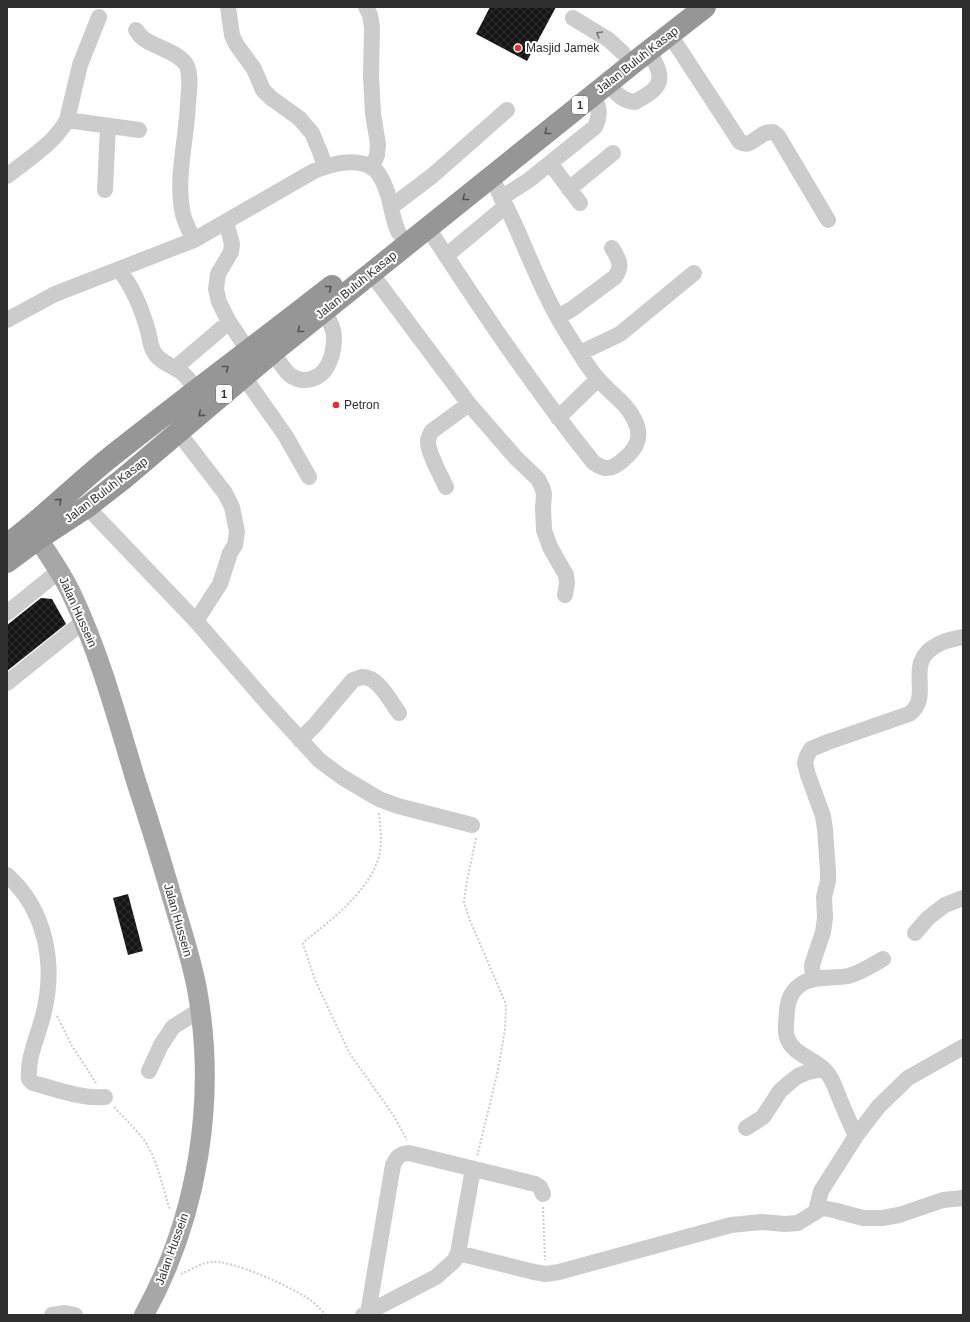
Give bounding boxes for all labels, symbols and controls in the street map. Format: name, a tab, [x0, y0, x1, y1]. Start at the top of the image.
street label: Jalan Buluh Kasap	[593, 23, 681, 96]
one-way arrow	[596, 31, 603, 39]
place label: Masjid Jamek	[526, 41, 600, 55]
marker: Masjid Jamek	[513, 43, 523, 53]
road number: 1	[572, 96, 588, 114]
one-way arrow	[544, 127, 551, 134]
one-way arrow	[463, 193, 470, 200]
street label: Jalan Buluh Kasap	[313, 248, 400, 322]
one-way arrow	[324, 286, 331, 293]
one-way arrow	[298, 325, 305, 332]
one-way arrow	[221, 365, 229, 372]
road number: 1	[216, 385, 232, 403]
place label: Petron	[344, 398, 379, 412]
marker: Petron	[331, 400, 341, 410]
one-way arrow	[198, 409, 205, 416]
street label: Jalan Buluh Kasap	[62, 454, 150, 526]
one-way arrow	[54, 498, 62, 506]
street label: Jalan Hussein	[56, 575, 100, 649]
street label: Jalan Hussein	[161, 882, 195, 958]
street label: Jalan Hussein	[153, 1211, 191, 1287]

